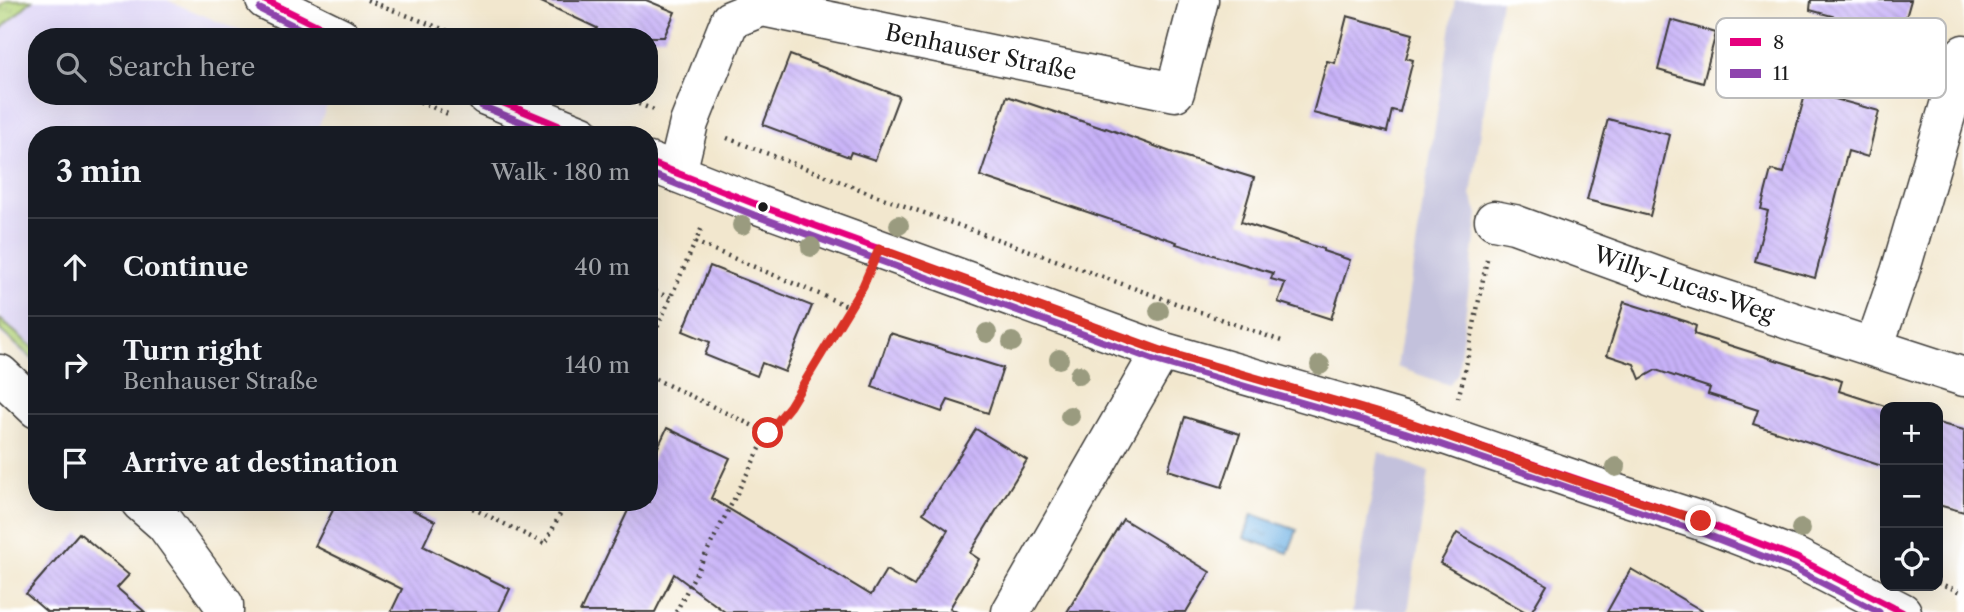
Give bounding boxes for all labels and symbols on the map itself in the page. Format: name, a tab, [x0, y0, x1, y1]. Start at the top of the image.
street label: Benhauser Straße	[883, 18, 1079, 86]
legend	[1716, 18, 1946, 98]
text: 8	[1773, 31, 1784, 54]
text: 11	[1773, 62, 1789, 85]
unlabelled marker	[756, 200, 770, 214]
street label: Willy-Lucas-Weg	[1589, 240, 1779, 328]
route start	[752, 417, 783, 448]
route end	[1685, 505, 1716, 536]

